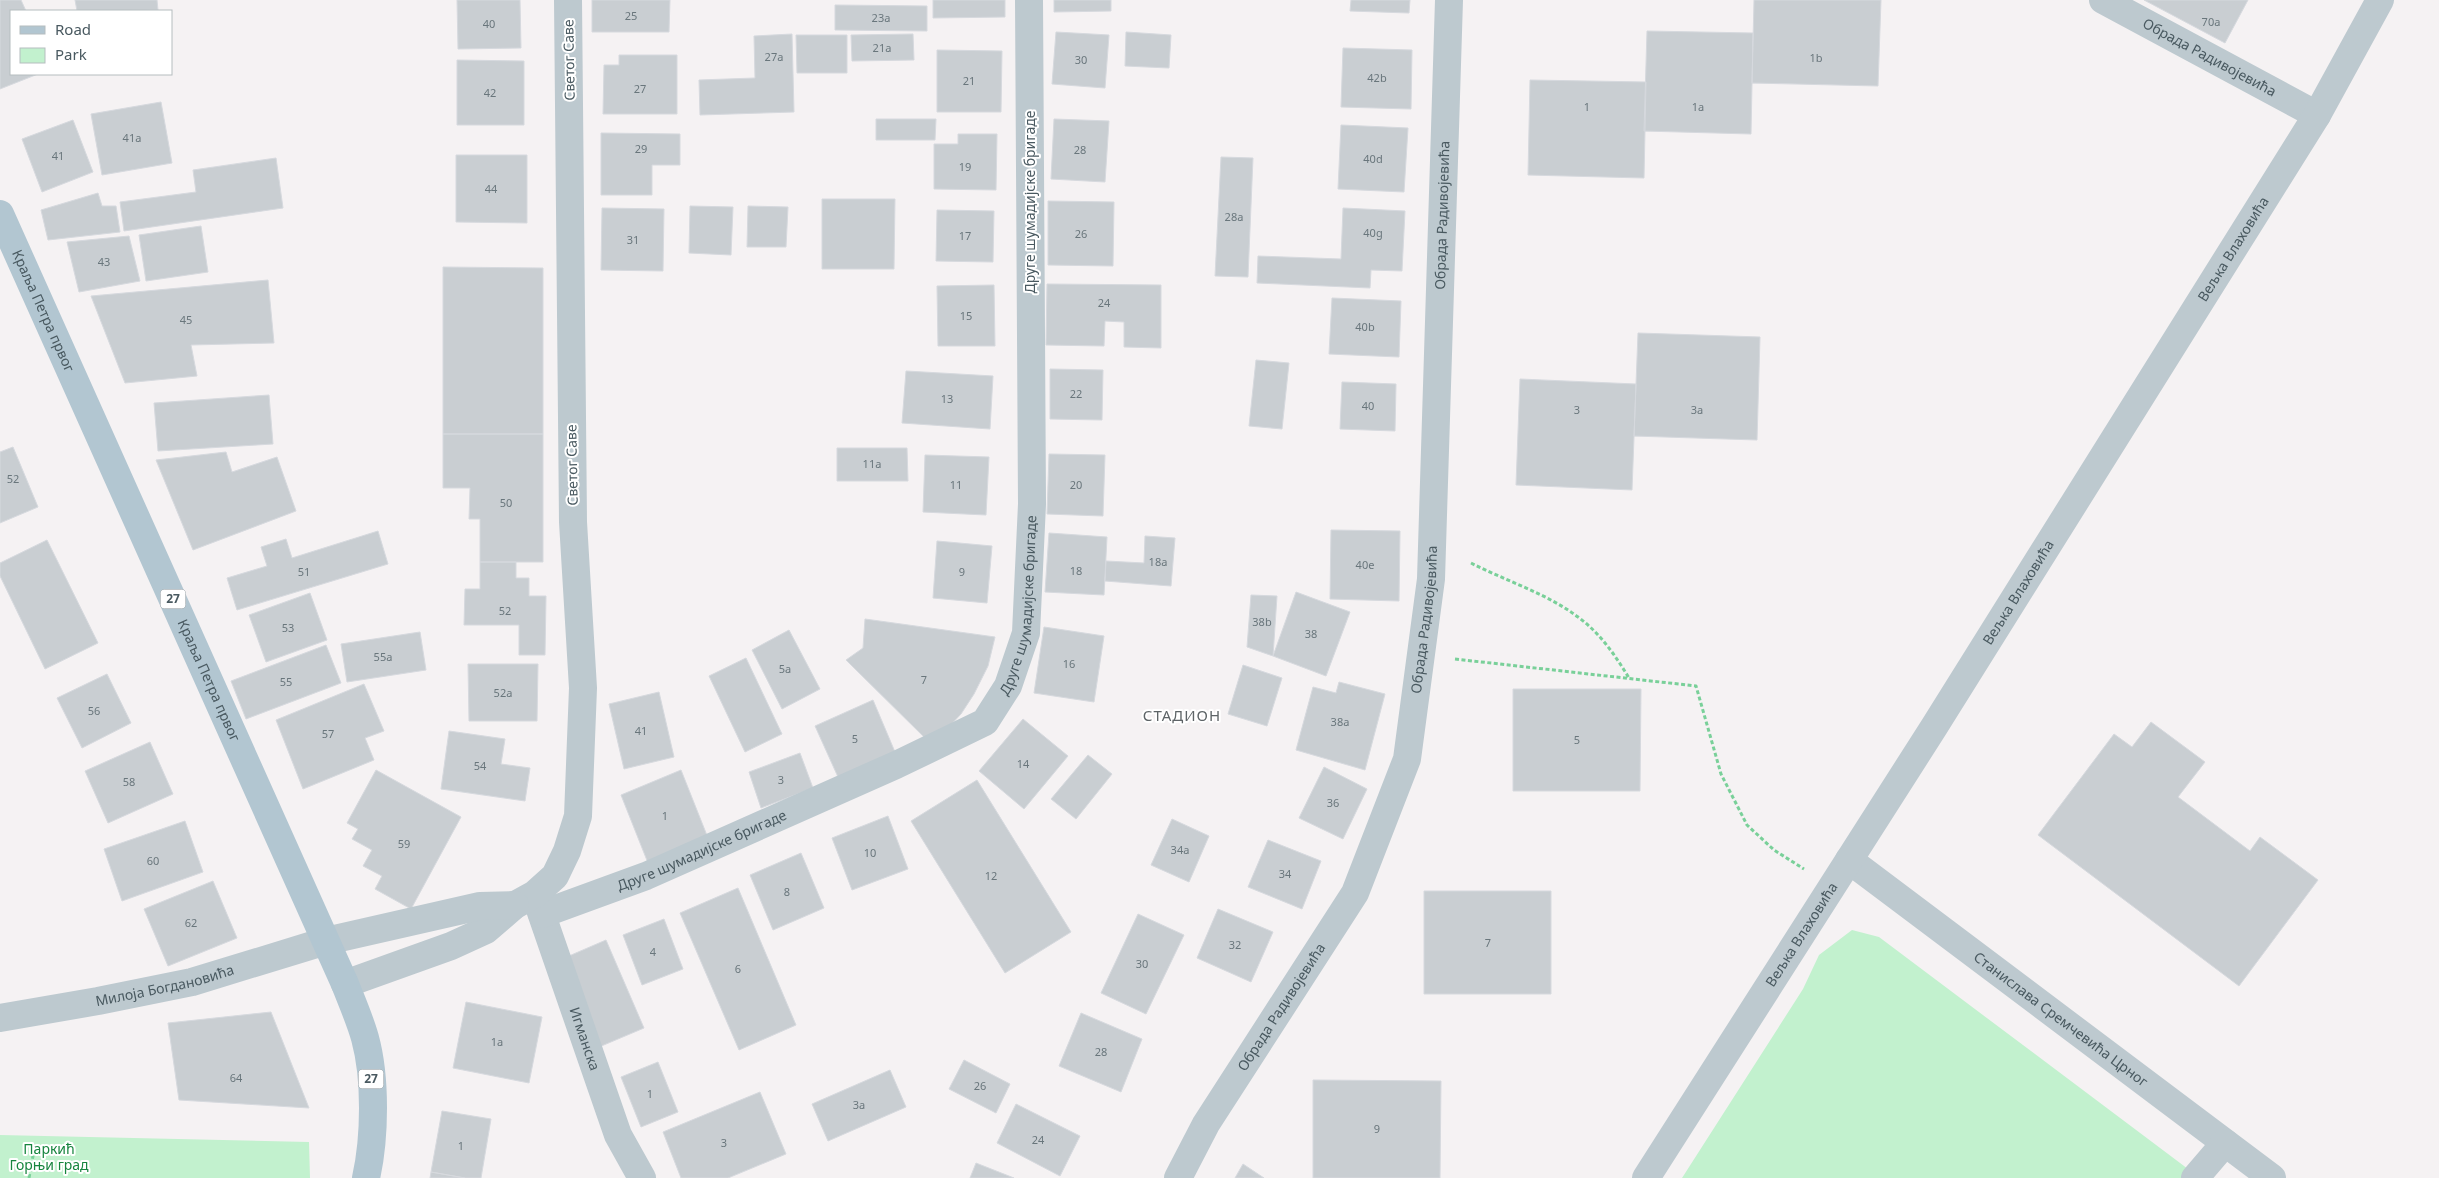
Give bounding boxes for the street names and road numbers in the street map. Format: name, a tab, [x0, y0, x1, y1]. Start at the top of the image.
street label: Обрада Радивојевића	[2140, 13, 2280, 100]
street label: Светог Саве	[558, 19, 579, 101]
street label: Друге шумадијске бригаде	[1020, 110, 1039, 293]
street label: Обрада Радивојевића	[1430, 140, 1454, 290]
street label: Вељка Влаховића	[2193, 193, 2273, 305]
street label: Краља Петра првог	[8, 246, 79, 375]
street label: Светог Саве	[561, 424, 582, 506]
street label: Друге шумадијске бригаде	[995, 515, 1040, 699]
street label: Вељка Влаховића	[1978, 536, 2058, 648]
street label: Обрада Радивојевића	[1406, 545, 1441, 695]
road number: 27	[160, 590, 186, 608]
street label: Краља Петра првог	[174, 616, 245, 744]
street label: Друге шумадијске бригаде	[614, 805, 790, 895]
street label: Вељка Влаховића	[1761, 878, 1842, 990]
street label: Обрада Радивојевића	[1233, 939, 1329, 1075]
street label: Станислава Сремчевића Црног	[1970, 947, 2152, 1091]
street label: Милоја Богдановића	[94, 960, 236, 1010]
street label: Игманска	[565, 1004, 605, 1073]
road number: 27	[358, 1070, 384, 1088]

